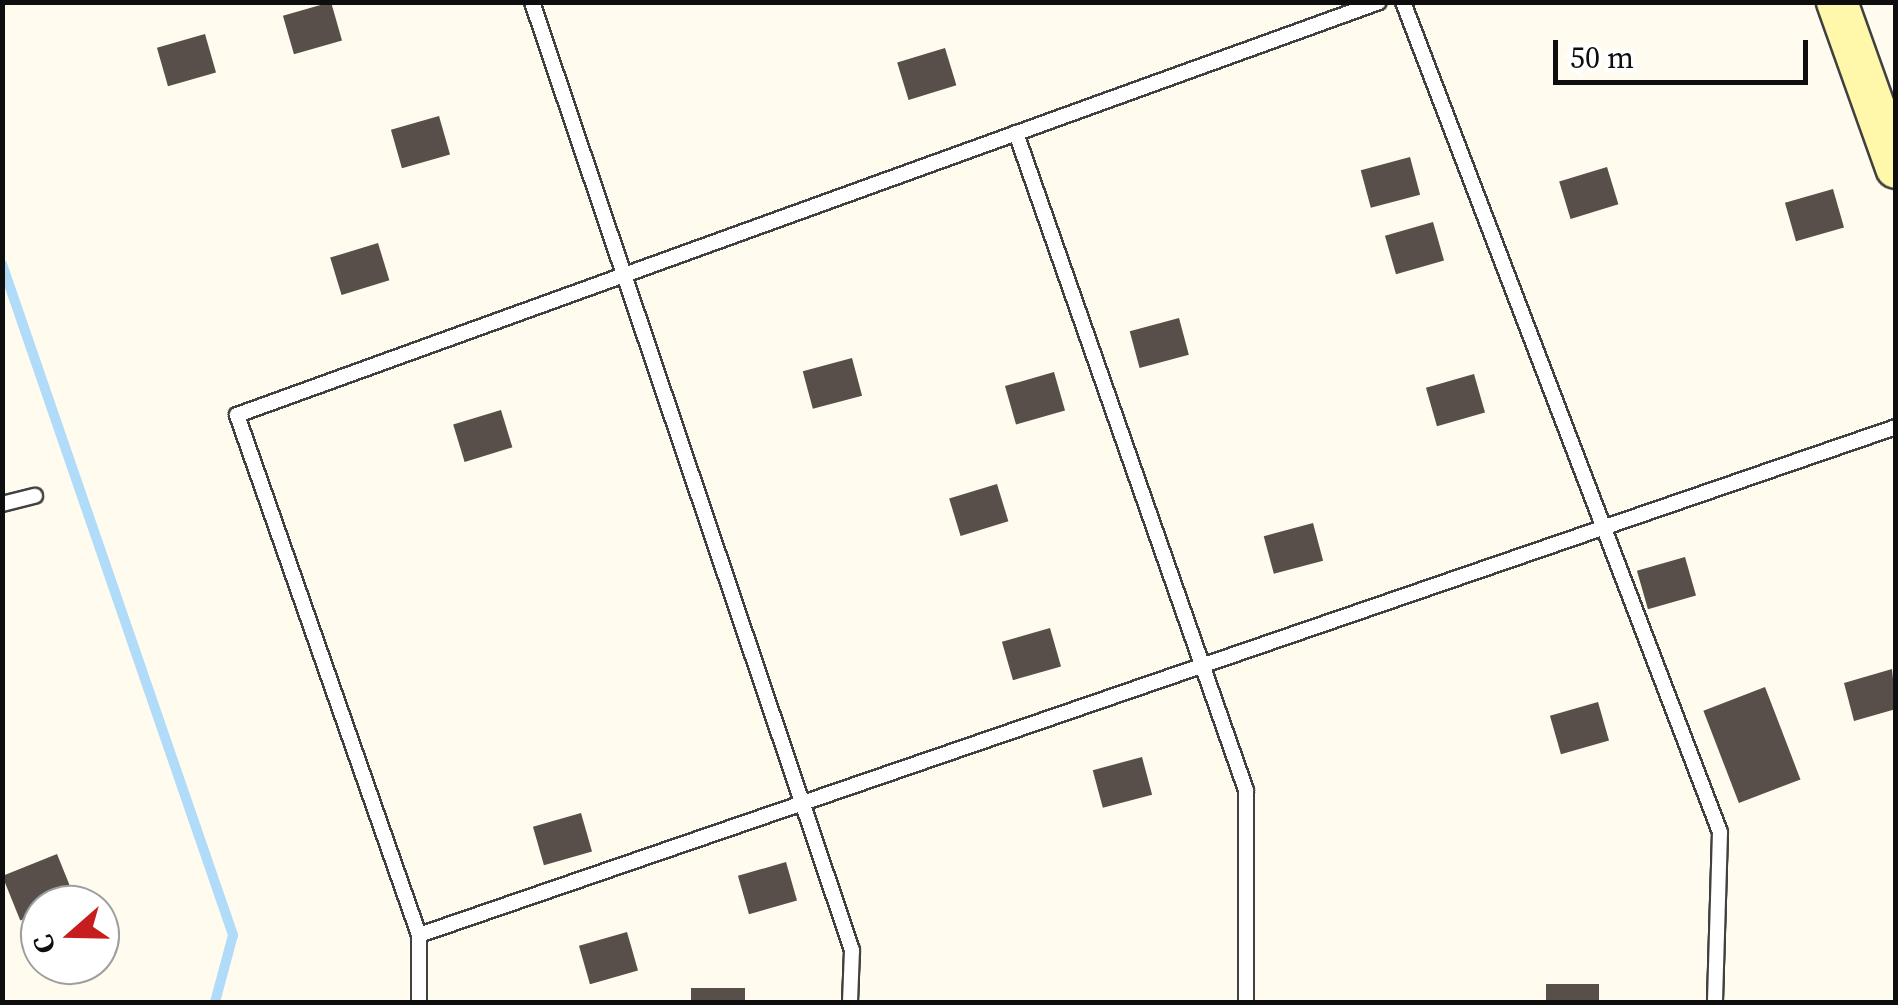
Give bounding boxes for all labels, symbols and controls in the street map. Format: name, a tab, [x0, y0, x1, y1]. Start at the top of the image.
scale bar	[1558, 20, 1813, 82]
text: 50 m	[1570, 37, 1634, 78]
north arrow	[20, 885, 120, 985]
text: С	[23, 930, 65, 959]

